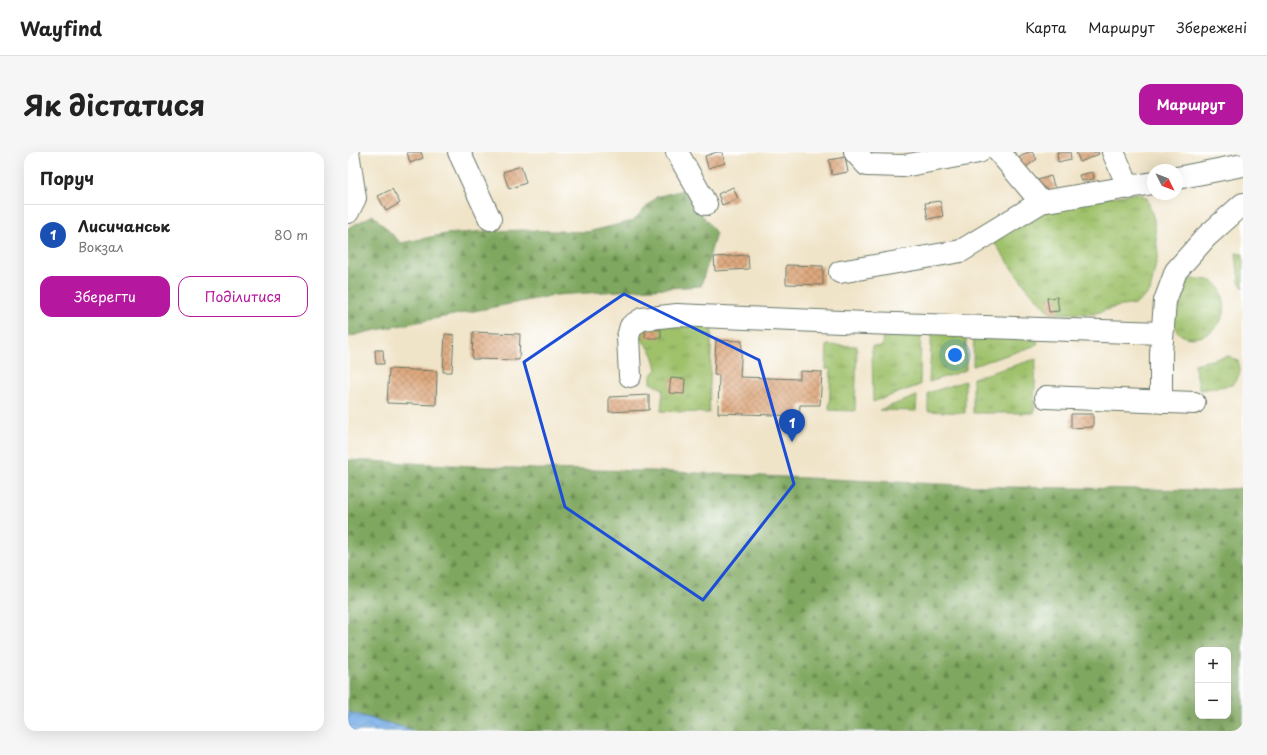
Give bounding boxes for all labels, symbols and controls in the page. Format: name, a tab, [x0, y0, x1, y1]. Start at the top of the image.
text: Wayfind	[20, 14, 102, 42]
text: Карта	[1025, 17, 1066, 38]
text: Маршрут	[1088, 17, 1155, 38]
text: Збережені	[1177, 17, 1247, 38]
text: Як дістатися	[24, 83, 205, 126]
button: Маршрут	[1139, 84, 1243, 125]
north arrow	[1147, 164, 1183, 200]
text: Поруч	[40, 165, 94, 191]
text: Лисичанськ	[78, 214, 170, 237]
text: 1	[50, 225, 56, 244]
text: 80 m	[274, 225, 308, 244]
text: Вокзал	[78, 237, 123, 256]
button: Зберегти	[40, 276, 170, 317]
button: Поділитися	[178, 276, 308, 317]
your location	[945, 345, 965, 365]
pin: 1	[779, 409, 805, 442]
map controls	[1195, 647, 1231, 719]
button: +	[1195, 647, 1231, 683]
button: −	[1195, 683, 1231, 719]

